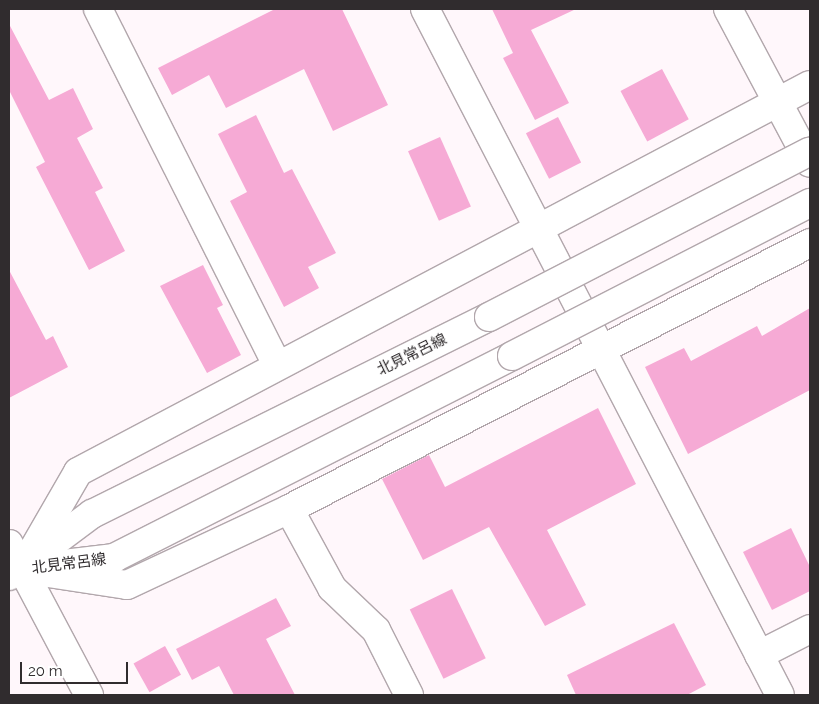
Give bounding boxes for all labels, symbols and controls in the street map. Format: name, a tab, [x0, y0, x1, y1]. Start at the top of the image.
street label: 北見常呂線	[374, 330, 450, 380]
street label: 北見常呂線	[31, 550, 107, 578]
scale bar	[22, 652, 130, 684]
text: 20 m	[28, 662, 63, 680]

